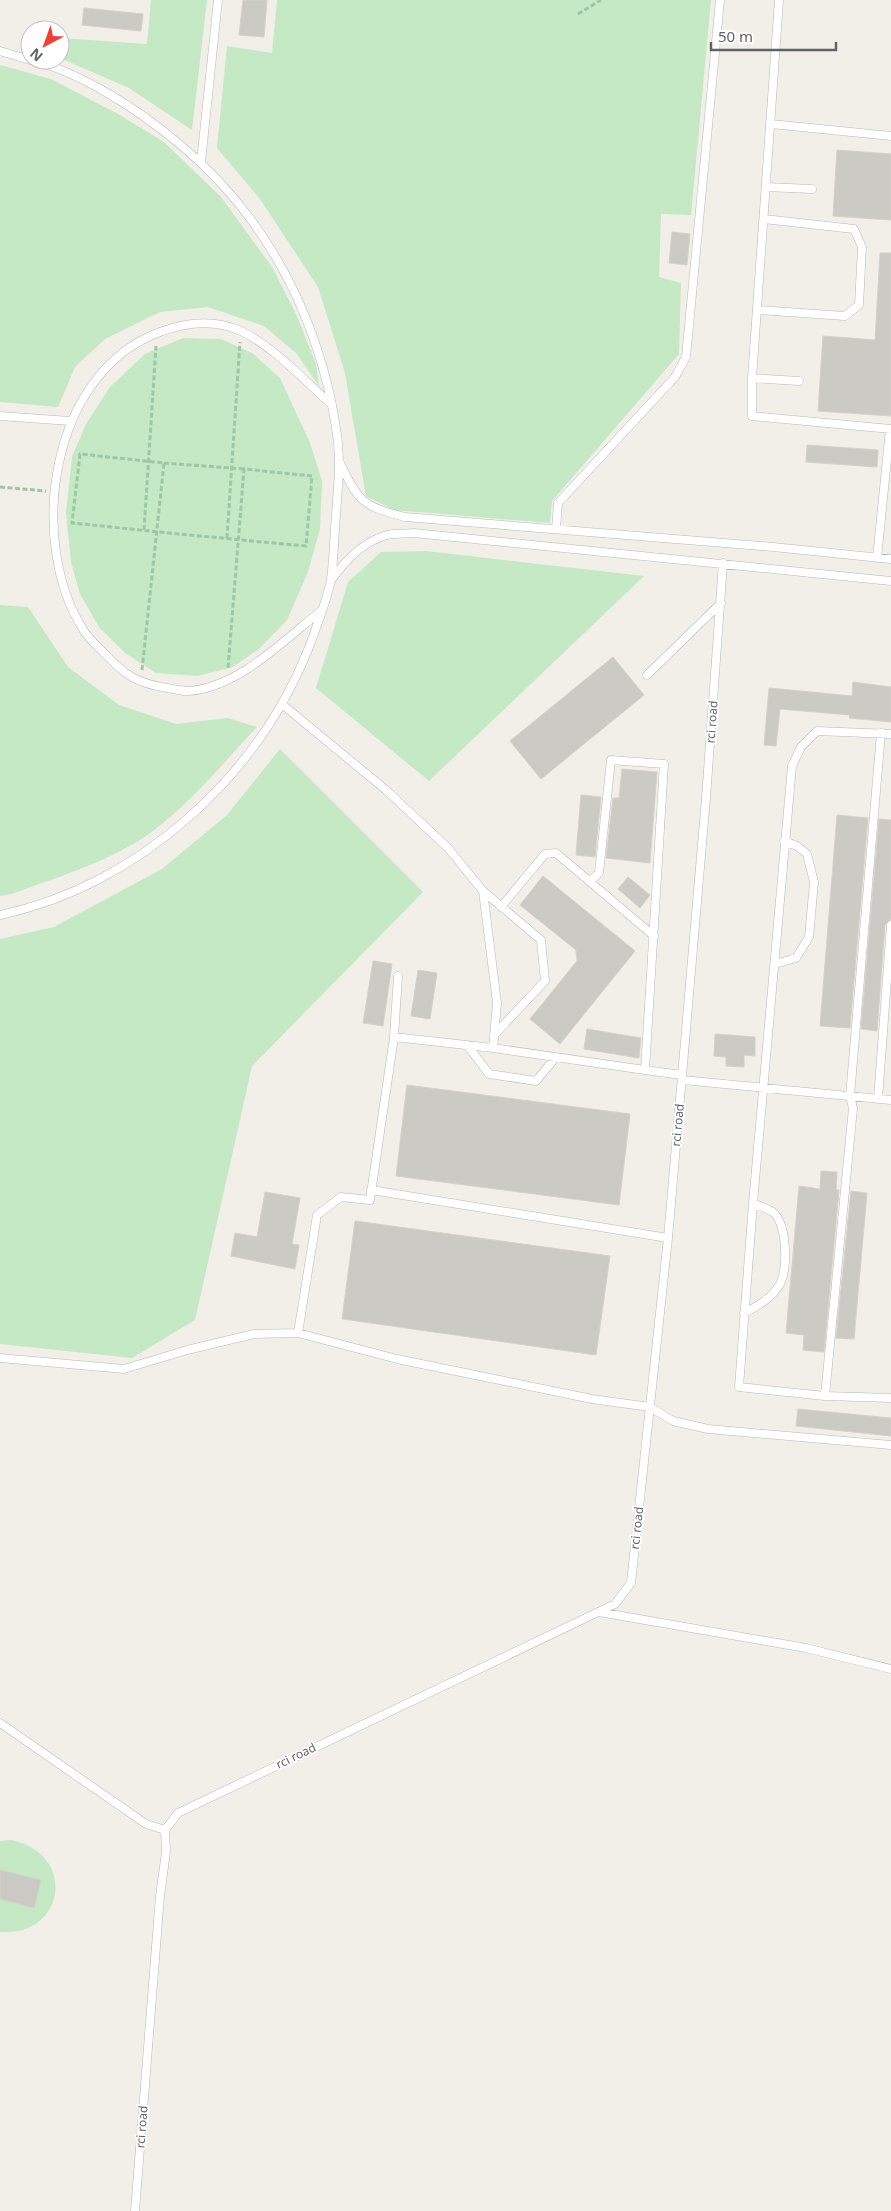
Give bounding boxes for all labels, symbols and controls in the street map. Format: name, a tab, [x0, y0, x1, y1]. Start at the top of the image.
north arrow	[20, 20, 70, 70]
scale bar	[711, 20, 836, 52]
text: 50 m	[718, 26, 753, 46]
text: N	[26, 44, 47, 66]
street label: rci road	[702, 700, 721, 744]
street label: rci road	[667, 1103, 688, 1147]
street label: rci road	[626, 1506, 647, 1550]
street label: rci road	[273, 1739, 319, 1773]
street label: rci road	[132, 2105, 151, 2149]

